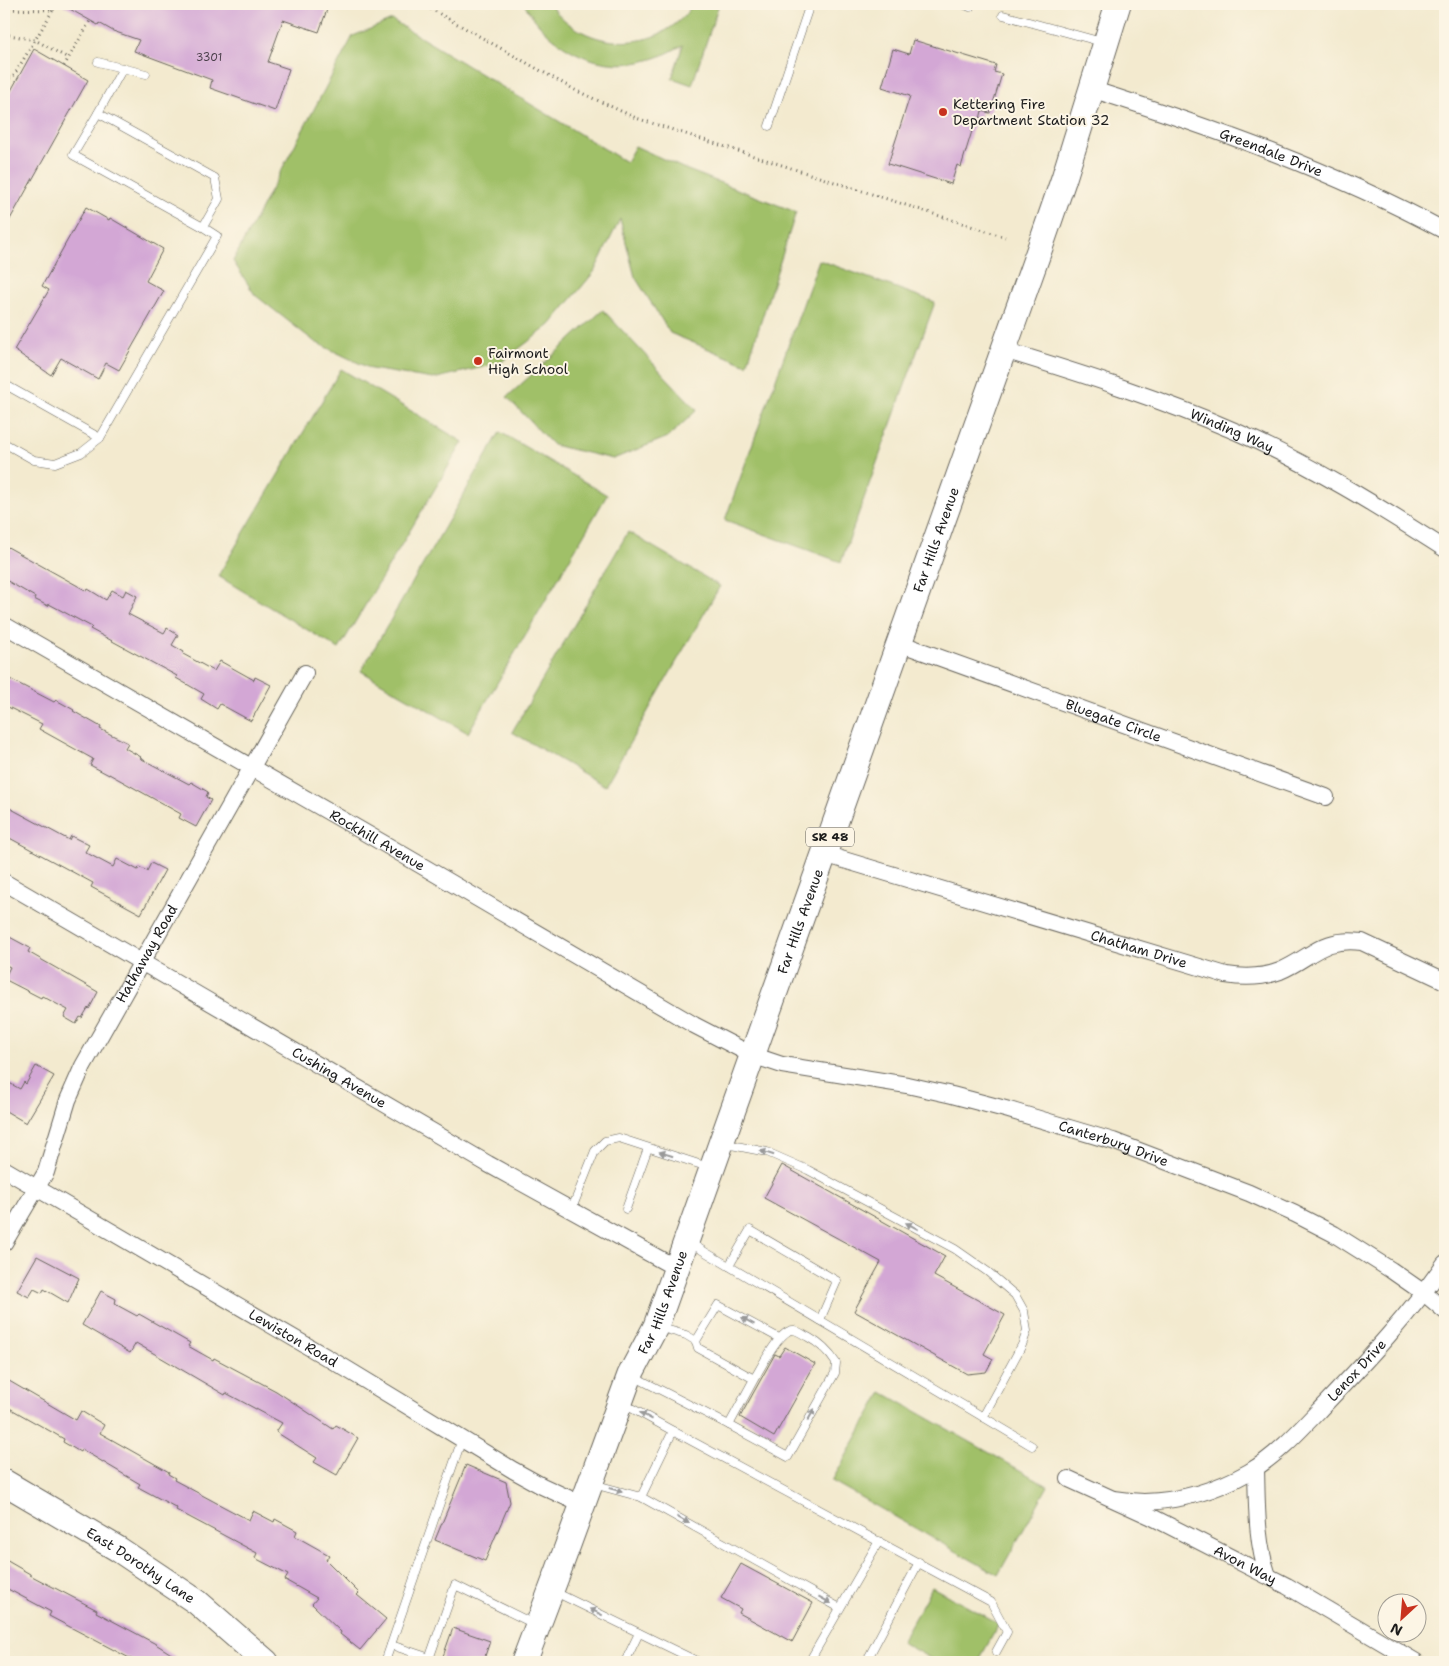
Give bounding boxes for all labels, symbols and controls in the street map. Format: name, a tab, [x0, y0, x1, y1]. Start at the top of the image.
house number: 3301	[196, 50, 222, 65]
place label: Kettering Fire Department Station 32	[953, 95, 1110, 129]
marker: Kettering Fire Department Station 32	[937, 106, 949, 118]
street label: Greendale Drive	[1217, 124, 1326, 181]
place label: Fairmont High School	[488, 344, 569, 378]
marker: Fairmont High School	[472, 355, 484, 367]
street label: Winding Way	[1187, 405, 1277, 457]
street label: Far Hills Avenue	[909, 485, 963, 595]
street label: Bluegate Circle	[1063, 695, 1164, 746]
street label: Rockhill Avenue	[327, 805, 429, 875]
road number: SR 48	[806, 828, 854, 846]
street label: Far Hills Avenue	[773, 866, 827, 976]
street label: Hathaway Road	[112, 901, 181, 1006]
street label: Chatham Drive	[1089, 926, 1190, 972]
street label: Cushing Avenue	[289, 1043, 390, 1112]
street label: Canterbury Drive	[1057, 1116, 1171, 1170]
one-way arrow	[759, 1149, 774, 1157]
one-way arrow	[658, 1150, 673, 1157]
one-way arrow	[905, 1222, 919, 1230]
street label: Far Hills Avenue	[634, 1248, 691, 1357]
street label: Lewiston Road	[245, 1305, 341, 1371]
one-way arrow	[742, 1317, 755, 1326]
street label: Lenox Drive	[1323, 1335, 1390, 1405]
one-way arrow	[807, 1409, 816, 1422]
one-way arrow	[640, 1412, 653, 1421]
one-way arrow	[608, 1486, 623, 1494]
one-way arrow	[677, 1516, 690, 1525]
street label: East Dorothy Lane	[83, 1523, 199, 1607]
street label: Avon Way	[1211, 1541, 1280, 1588]
north arrow	[1376, 1594, 1426, 1644]
one-way arrow	[818, 1596, 832, 1604]
one-way arrow	[588, 1608, 603, 1616]
text: N	[1387, 1619, 1405, 1640]

